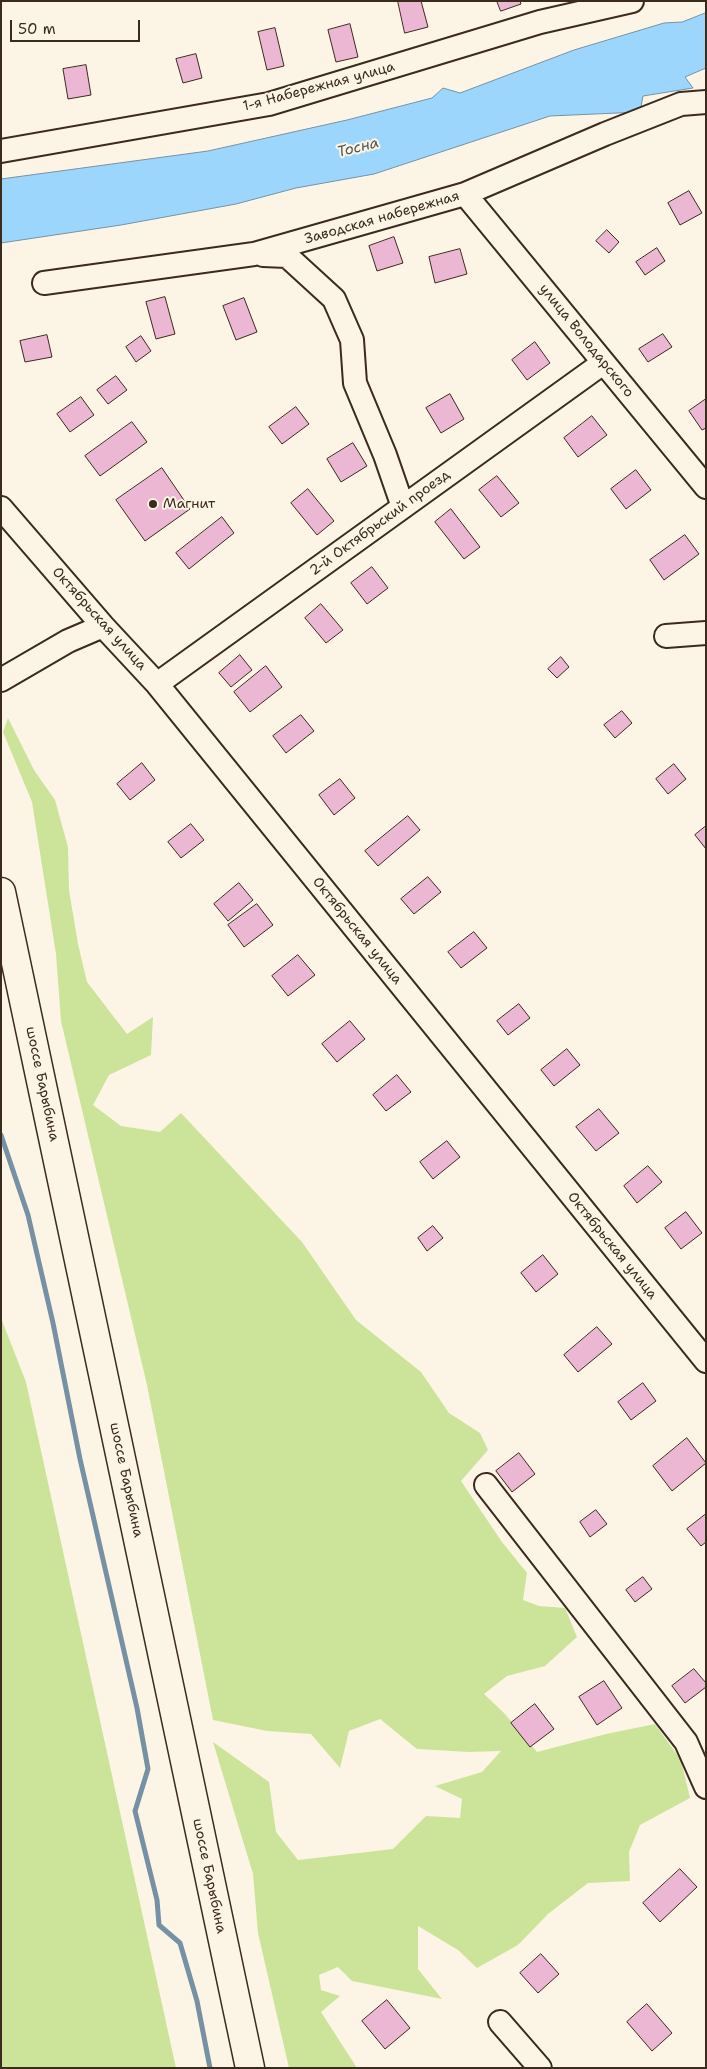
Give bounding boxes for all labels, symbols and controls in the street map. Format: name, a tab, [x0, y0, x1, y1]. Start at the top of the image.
scale bar	[12, 10, 142, 42]
text: 50 m	[18, 19, 56, 39]
street label: 1-я Набережная улица	[241, 59, 397, 115]
water label: Тосна	[335, 134, 381, 162]
street label: Заводская набережная	[303, 188, 461, 248]
street label: улица Володарского	[535, 281, 637, 401]
street label: 2-й Октябрьский проезд	[307, 466, 453, 580]
place label: Магнит	[163, 496, 215, 512]
marker: Магнит	[147, 498, 159, 510]
street label: Октябрьская улица	[48, 564, 150, 674]
street label: Октябрьская улица	[309, 874, 405, 988]
street label: шоссе Барыбина	[22, 1025, 62, 1143]
street label: Октябрьская улица	[564, 1189, 660, 1303]
street label: шоссе Барыбина	[106, 1421, 146, 1539]
street label: шоссе Барыбина	[189, 1817, 229, 1935]

